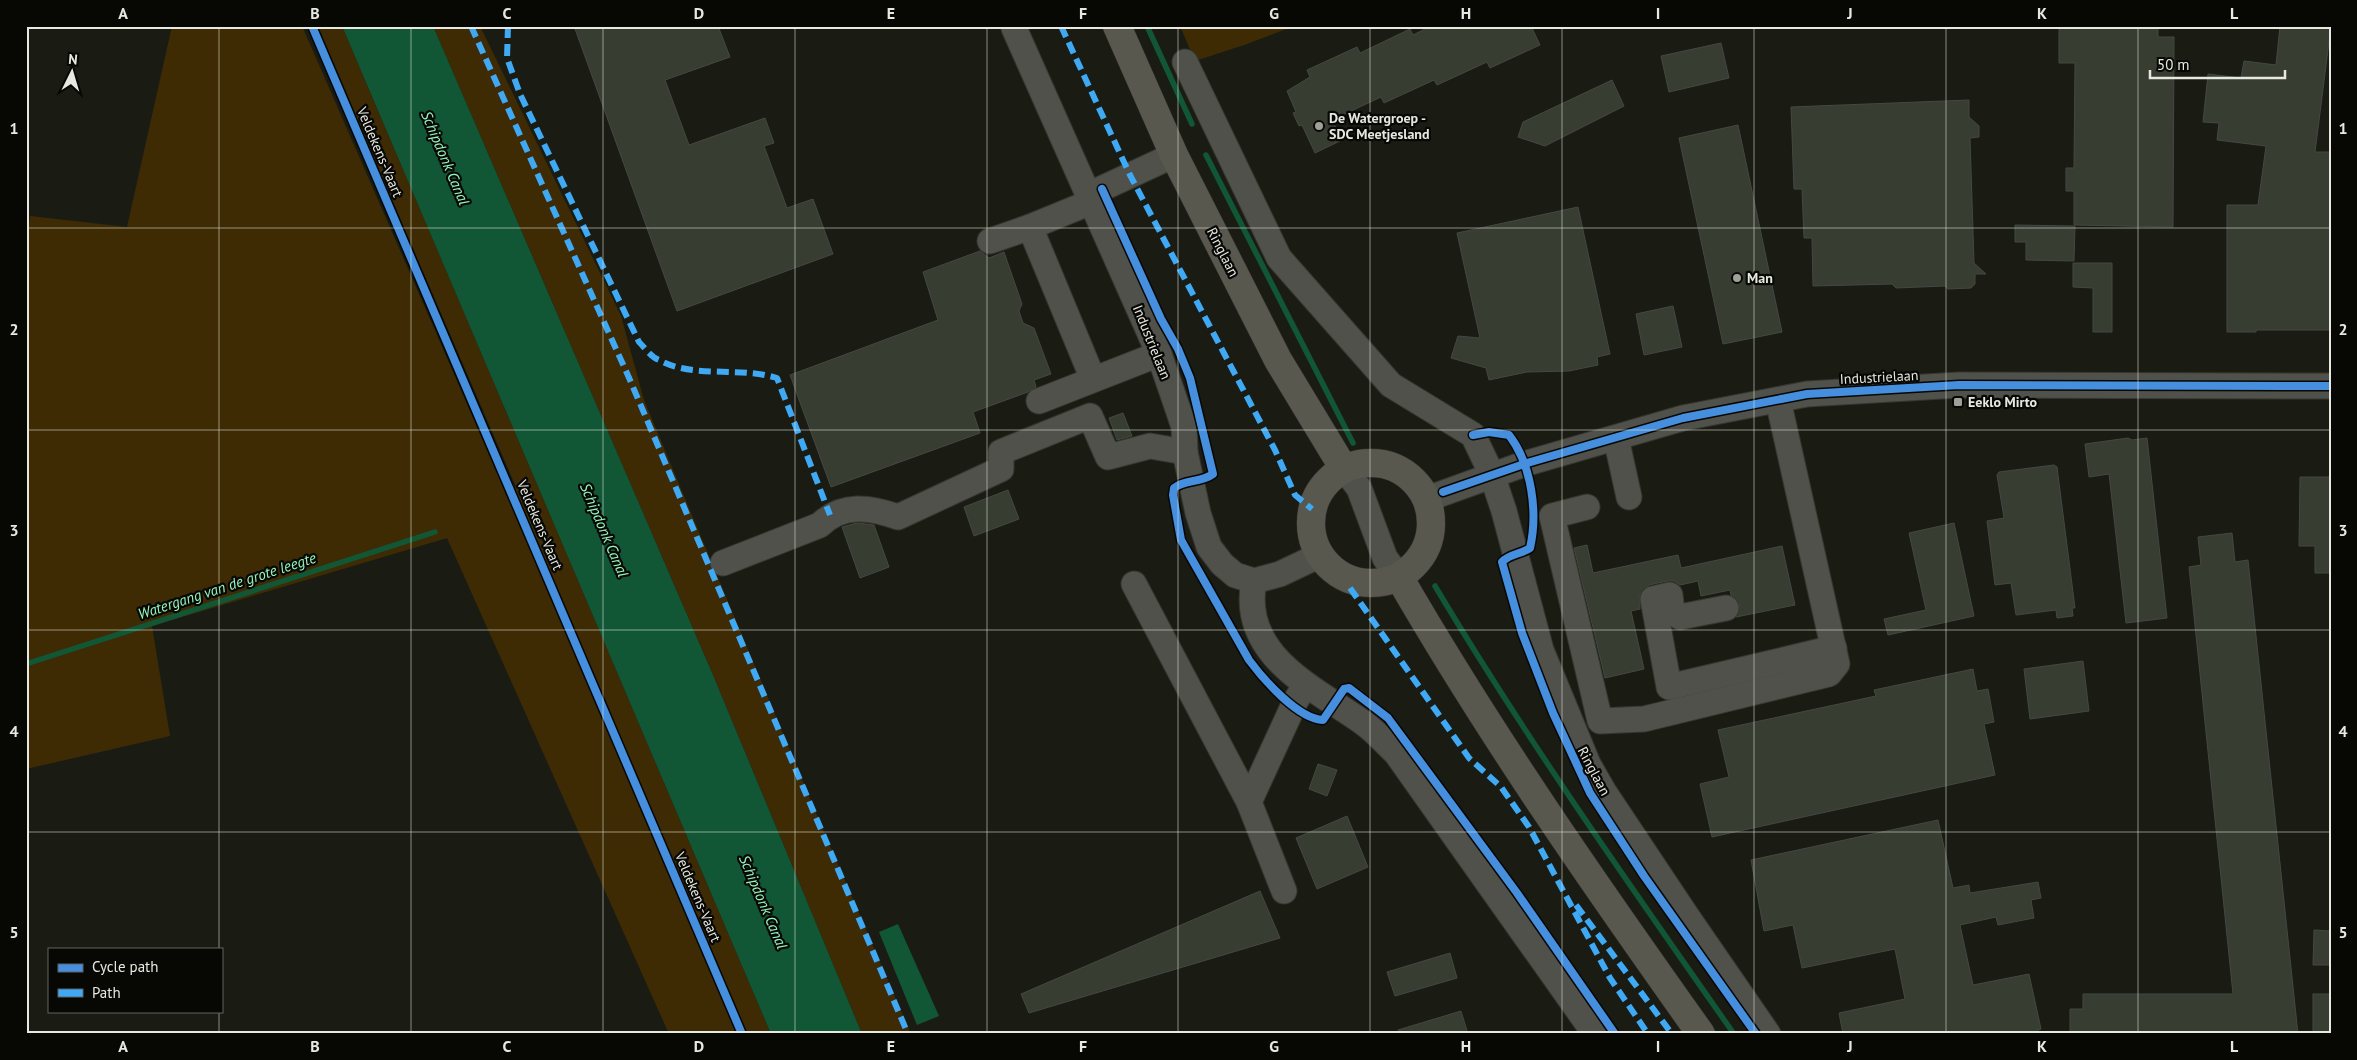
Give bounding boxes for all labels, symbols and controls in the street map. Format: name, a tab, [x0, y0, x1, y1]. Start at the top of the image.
text: A	[118, 3, 128, 23]
text: B	[310, 3, 320, 23]
text: C	[503, 3, 512, 23]
text: D	[694, 3, 704, 23]
text: E	[887, 3, 895, 23]
text: F	[1079, 3, 1087, 23]
text: G	[1269, 3, 1279, 23]
text: H	[1461, 3, 1471, 23]
text: I	[1656, 3, 1660, 23]
text: J	[1846, 3, 1853, 23]
text: K	[2037, 3, 2047, 23]
text: L	[2230, 3, 2239, 23]
north arrow	[48, 48, 98, 98]
scale bar	[2150, 48, 2284, 80]
text: N	[68, 50, 79, 68]
text: 50 m	[2157, 55, 2190, 74]
street label: Veldekens-Vaart	[353, 103, 407, 200]
water label: Schipdonk Canal	[417, 108, 474, 208]
place label: De Watergroep - SDC Meetjesland	[1329, 109, 1430, 143]
text: 1	[9, 118, 19, 138]
text: 1	[2338, 118, 2348, 138]
marker: De Watergroep - SDC Meetjesland	[1313, 120, 1325, 132]
street label: Ringlaan	[1203, 224, 1243, 280]
place label: Man	[1747, 269, 1773, 287]
marker: Man	[1731, 272, 1743, 284]
street label: Industrielaan	[1129, 302, 1175, 382]
text: 2	[9, 319, 19, 339]
text: 2	[2338, 319, 2348, 339]
street label: Industrielaan	[1839, 366, 1919, 388]
place label: Eeklo Mirto	[1968, 393, 2038, 411]
marker: Eeklo Mirto	[1952, 396, 1964, 408]
street label: Veldekens-Vaart	[513, 476, 567, 573]
water label: Schipdonk Canal	[576, 480, 633, 580]
text: 3	[9, 520, 19, 540]
text: 3	[2338, 520, 2348, 540]
water label: Watergang van de grote leegte	[135, 548, 318, 623]
text: 4	[9, 721, 19, 741]
text: 4	[2338, 721, 2348, 741]
street label: Ringlaan	[1574, 743, 1614, 799]
street label: Veldekens-Vaart	[671, 848, 725, 945]
water label: Schipdonk Canal	[735, 852, 792, 952]
text: 5	[9, 922, 19, 942]
text: 5	[2338, 922, 2348, 942]
legend	[48, 948, 222, 1012]
text: Cycle path	[92, 957, 158, 976]
text: Path	[92, 983, 121, 1002]
text: A	[118, 1036, 128, 1056]
text: B	[310, 1036, 320, 1056]
text: C	[503, 1036, 512, 1056]
text: D	[694, 1036, 704, 1056]
text: E	[887, 1036, 895, 1056]
text: F	[1079, 1036, 1087, 1056]
text: G	[1269, 1036, 1279, 1056]
text: H	[1461, 1036, 1471, 1056]
text: I	[1656, 1036, 1660, 1056]
text: J	[1846, 1036, 1853, 1056]
text: K	[2037, 1036, 2047, 1056]
text: L	[2230, 1036, 2239, 1056]

